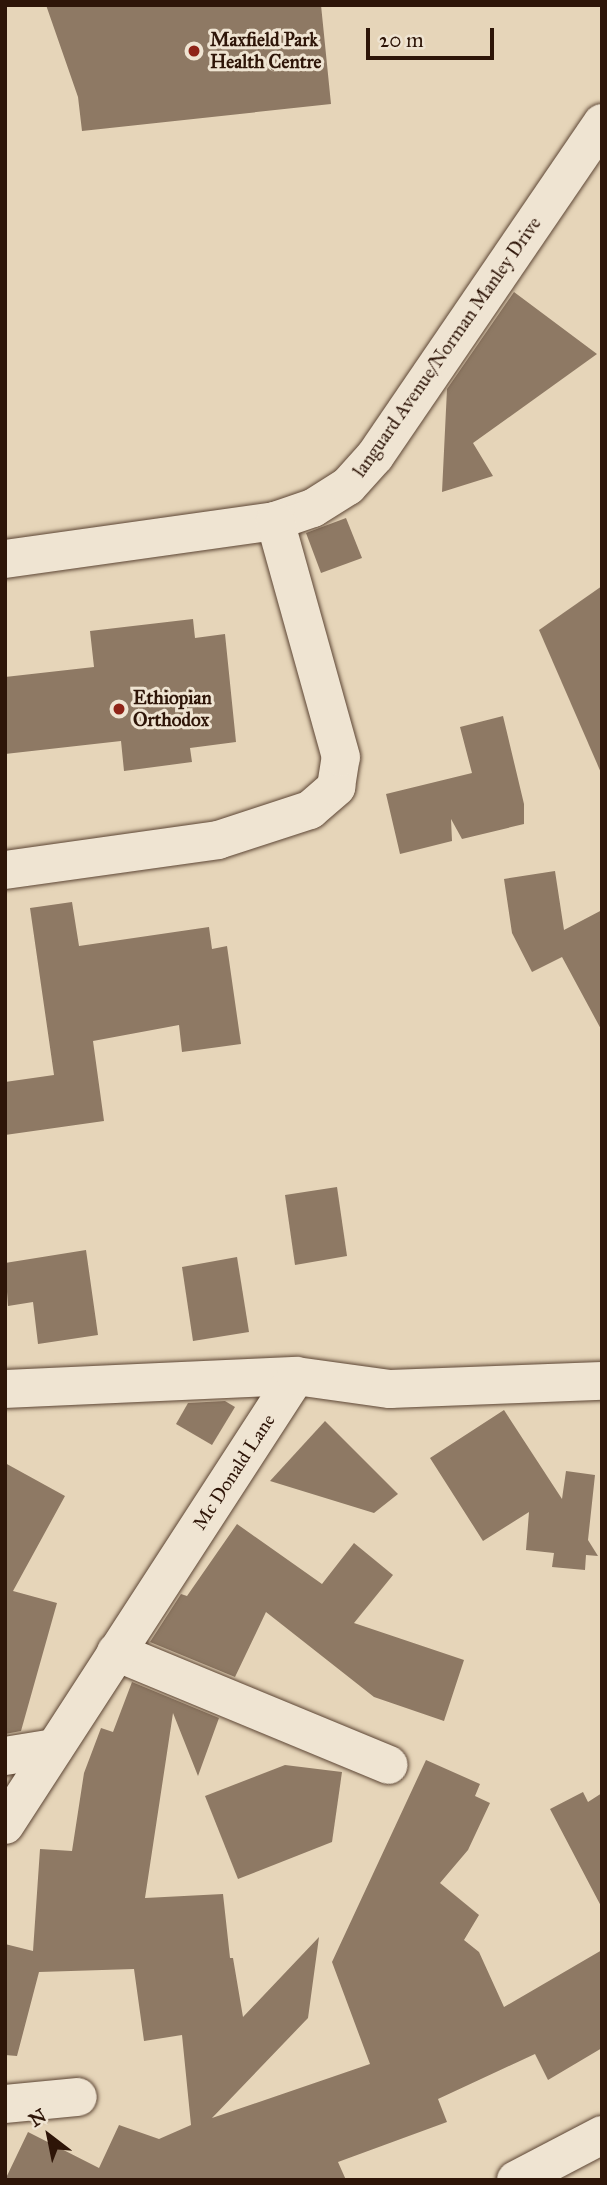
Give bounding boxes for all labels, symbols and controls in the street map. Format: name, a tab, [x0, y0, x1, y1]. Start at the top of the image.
scale bar	[369, 14, 497, 58]
text: 20 m	[379, 27, 424, 53]
place label: Maxfield Park Health Centre	[210, 29, 321, 73]
marker: Maxfield Park Health Centre	[184, 41, 204, 61]
street label: languard Avenue/Norman Manley Drive	[348, 213, 546, 481]
place label: Ethiopian Orthodox	[133, 687, 212, 731]
marker: Ethiopian Orthodox	[111, 701, 127, 717]
street label: Mc Donald Lane	[188, 1410, 280, 1534]
north arrow	[14, 2101, 84, 2171]
text: N	[25, 2104, 51, 2132]

